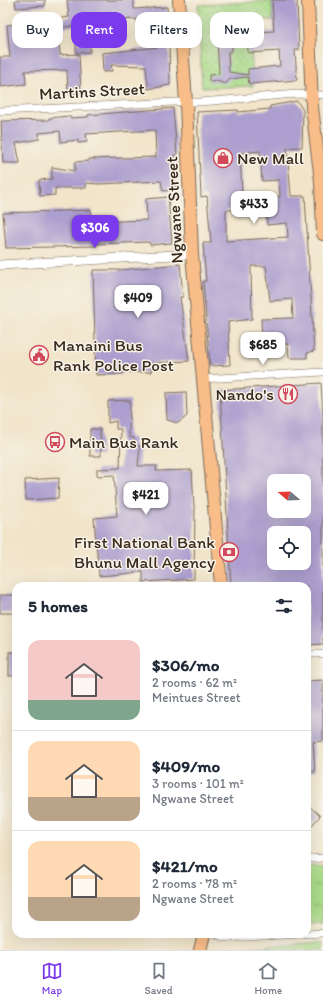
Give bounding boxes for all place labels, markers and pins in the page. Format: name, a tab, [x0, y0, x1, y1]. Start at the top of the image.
shop icon: New Mall	[212, 147, 234, 169]
place label: New Mall	[237, 148, 304, 168]
pin: $433	[230, 191, 278, 225]
pin: $306	[71, 215, 119, 249]
pin: $409	[114, 285, 162, 319]
pin: $685	[239, 332, 287, 366]
place label: Manaini Bus Rank Police Post	[53, 335, 174, 375]
public building icon: Manaini Bus Rank Police Post	[28, 344, 50, 366]
restaurant icon: Nando's	[277, 383, 299, 405]
place label: Nando's	[216, 384, 274, 404]
bus stop icon: Main Bus Rank	[44, 431, 66, 453]
place label: Main Bus Rank	[69, 432, 179, 452]
pin: $421	[122, 482, 170, 516]
place label: First National Bank Bhunu Mall Agency	[74, 532, 215, 572]
bank icon: First National Bank Bhunu Mall Agency	[218, 541, 240, 563]

